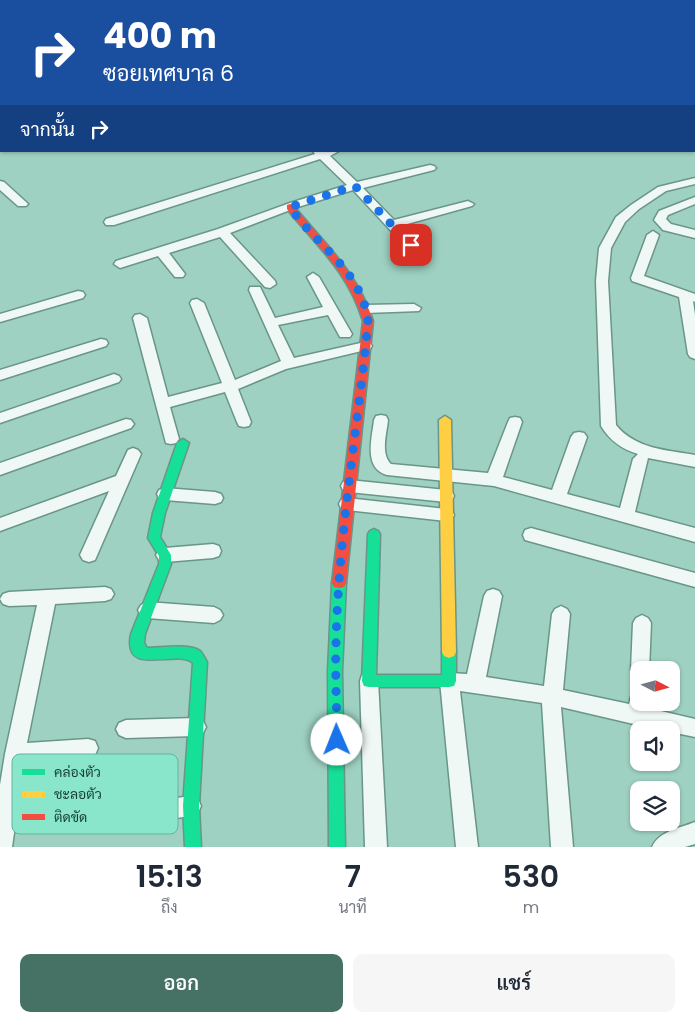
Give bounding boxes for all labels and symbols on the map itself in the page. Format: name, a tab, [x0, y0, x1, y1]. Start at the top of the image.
pin	[390, 224, 432, 266]
north arrow	[630, 661, 680, 711]
position arrow	[310, 713, 362, 765]
legend	[12, 754, 178, 834]
text: คล่องตัว	[54, 762, 101, 782]
text: ชะลอตัว	[54, 784, 102, 804]
text: ติดขัด	[54, 807, 87, 827]

